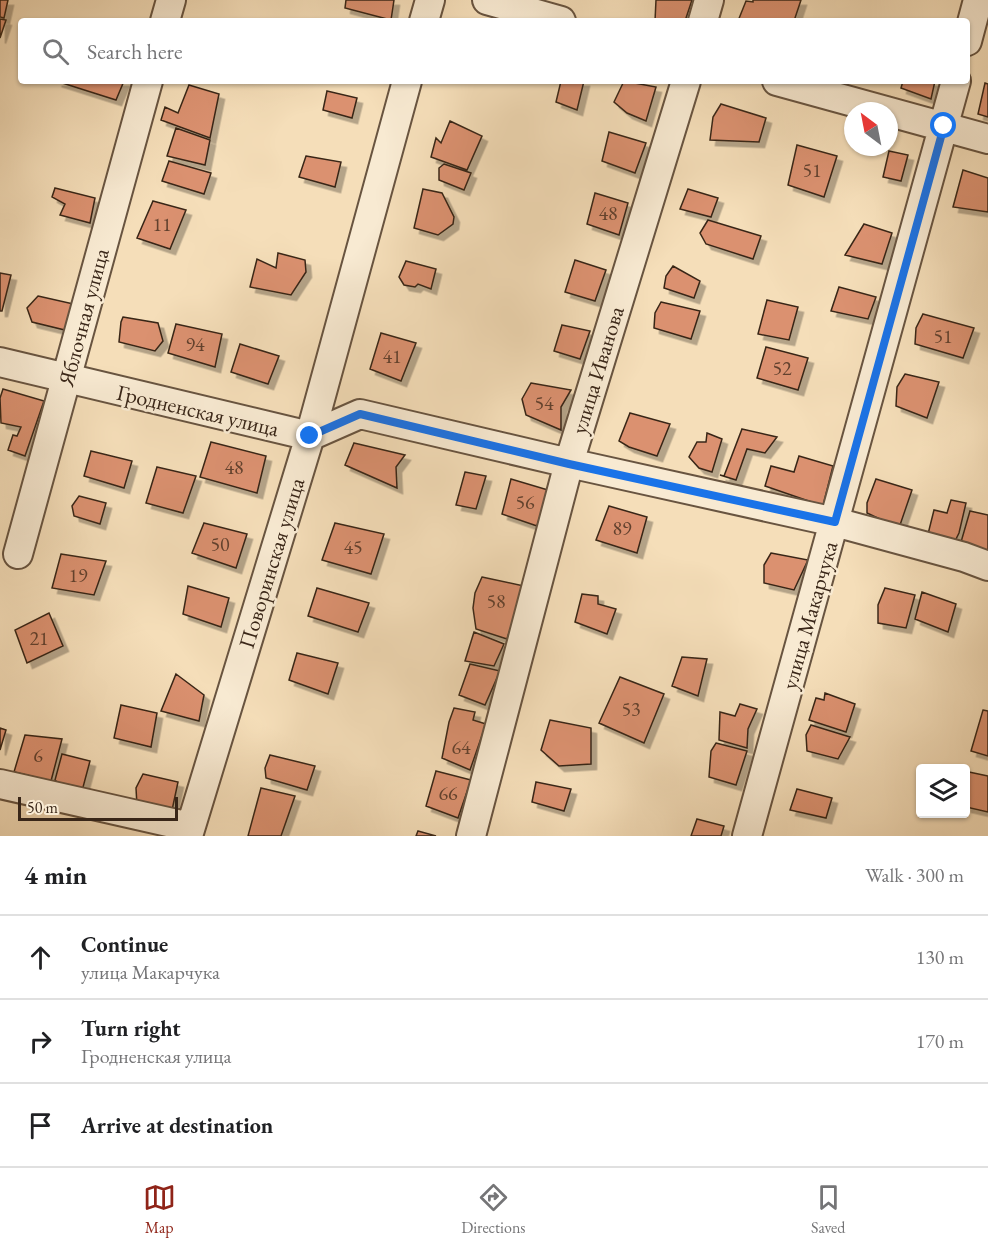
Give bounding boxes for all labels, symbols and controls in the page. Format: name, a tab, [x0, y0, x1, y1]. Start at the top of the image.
search box	[18, 18, 970, 84]
icon: search	[39, 35, 72, 68]
text: Search here	[87, 37, 182, 66]
north arrow	[844, 102, 898, 156]
route start	[930, 112, 956, 138]
house number: 51	[802, 157, 822, 183]
house number: 48	[598, 200, 618, 226]
house number: 11	[152, 211, 172, 237]
street label: Яблочная улица	[51, 245, 116, 390]
street label: улица Иванова	[564, 303, 631, 438]
house number: 51	[933, 323, 953, 349]
house number: 94	[185, 331, 205, 357]
house number: 41	[382, 343, 402, 369]
house number: 52	[772, 355, 792, 381]
street label: Гродненская улица	[114, 378, 282, 443]
house number: 54	[534, 390, 554, 416]
route end	[296, 422, 322, 448]
house number: 48	[224, 454, 244, 480]
street label: Поворинская улица	[232, 474, 311, 652]
house number: 56	[515, 489, 535, 515]
house number: 89	[612, 515, 632, 541]
house number: 50	[210, 531, 230, 557]
house number: 45	[343, 534, 363, 560]
street label: улица Макарчука	[774, 538, 845, 693]
house number: 19	[68, 562, 88, 588]
house number: 58	[486, 588, 506, 614]
house number: 21	[29, 625, 49, 651]
house number: 53	[621, 696, 641, 722]
house number: 64	[451, 734, 471, 760]
house number: 6	[33, 742, 43, 768]
map controls	[916, 764, 970, 818]
button: layers	[916, 764, 970, 818]
house number: 66	[438, 780, 458, 806]
scale bar	[18, 794, 178, 822]
text: 50 m	[27, 797, 58, 818]
text: 4 min	[24, 858, 87, 892]
text: Walk · 300 m	[865, 862, 964, 888]
text: Continue	[81, 930, 168, 959]
icon: ahead	[24, 941, 57, 974]
text: 130 m	[916, 944, 964, 970]
text: улица Макарчука	[81, 959, 220, 985]
text: Turn right	[81, 1014, 180, 1043]
icon: right	[24, 1025, 57, 1058]
text: 170 m	[916, 1028, 964, 1054]
text: Гродненская улица	[81, 1043, 232, 1069]
icon: arrive	[24, 1109, 57, 1142]
text: Arrive at destination	[81, 1111, 273, 1140]
tab: Map	[143, 1181, 176, 1238]
tab: Directions	[461, 1181, 526, 1238]
tab: Saved	[811, 1181, 845, 1238]

